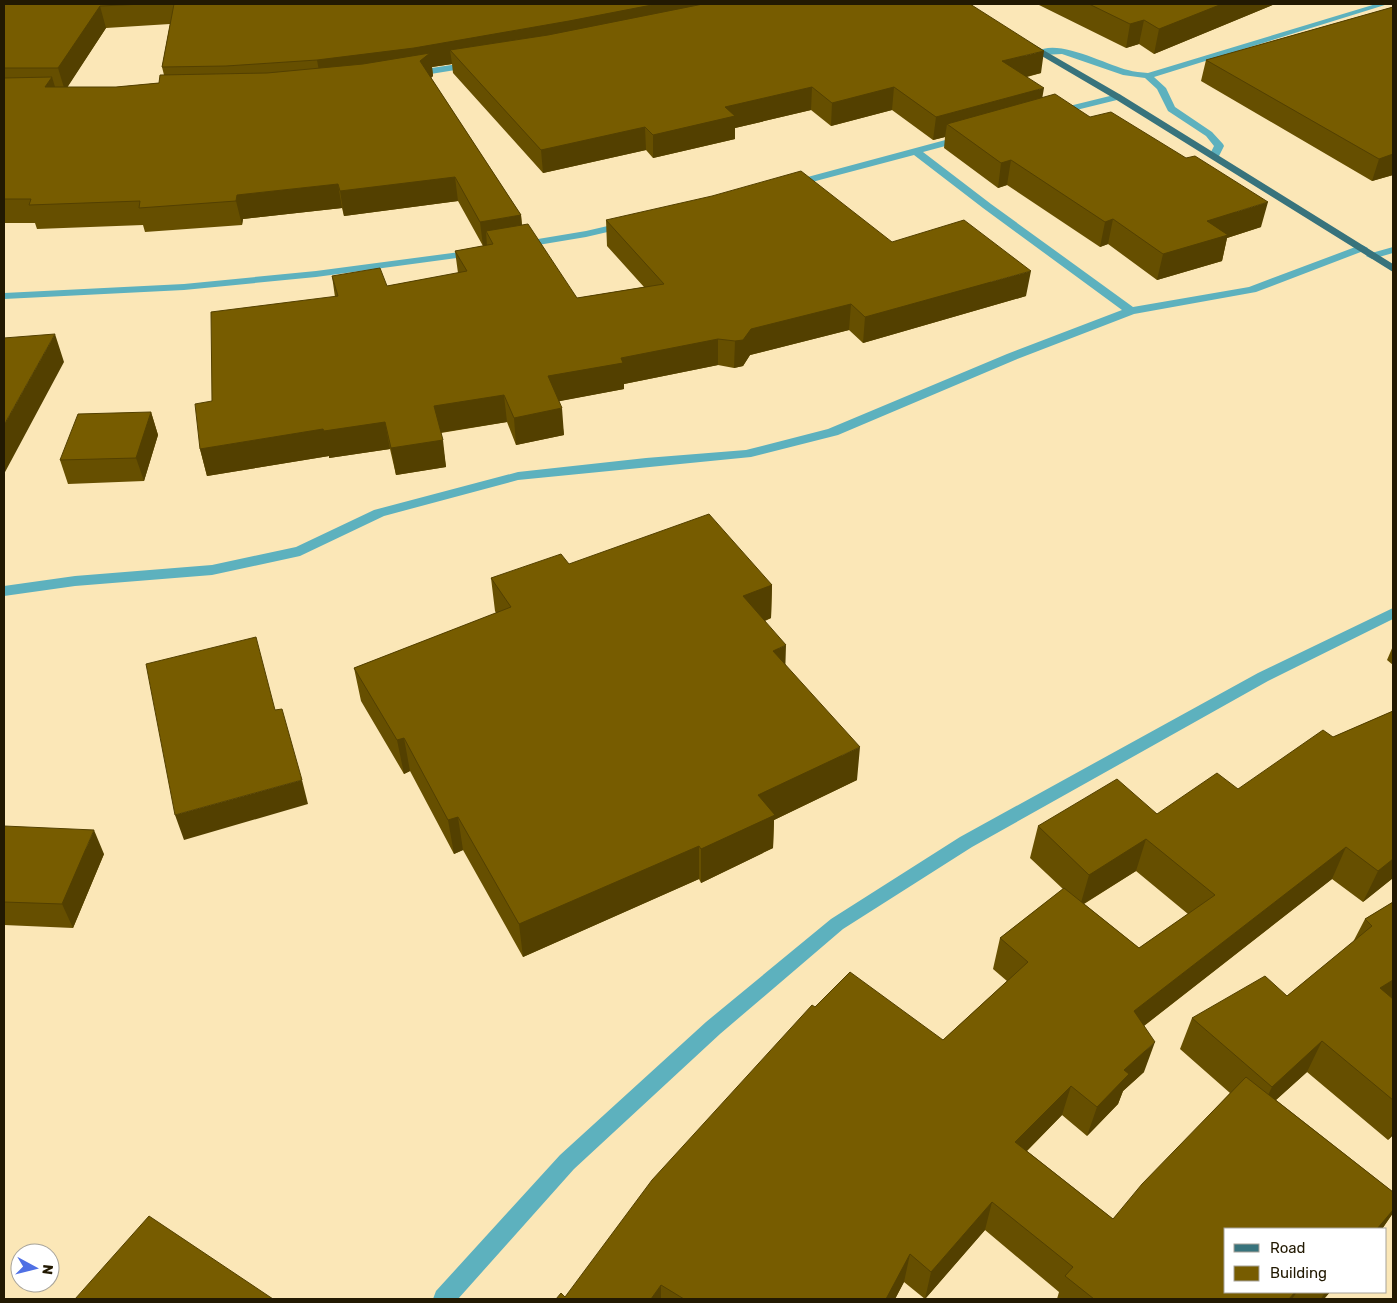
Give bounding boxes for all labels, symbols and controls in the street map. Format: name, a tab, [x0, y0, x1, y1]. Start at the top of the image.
legend	[1224, 1228, 1387, 1293]
text: Road	[1270, 1239, 1306, 1257]
north arrow	[10, 1243, 60, 1293]
text: N	[38, 1263, 56, 1276]
text: Building	[1270, 1264, 1327, 1282]

